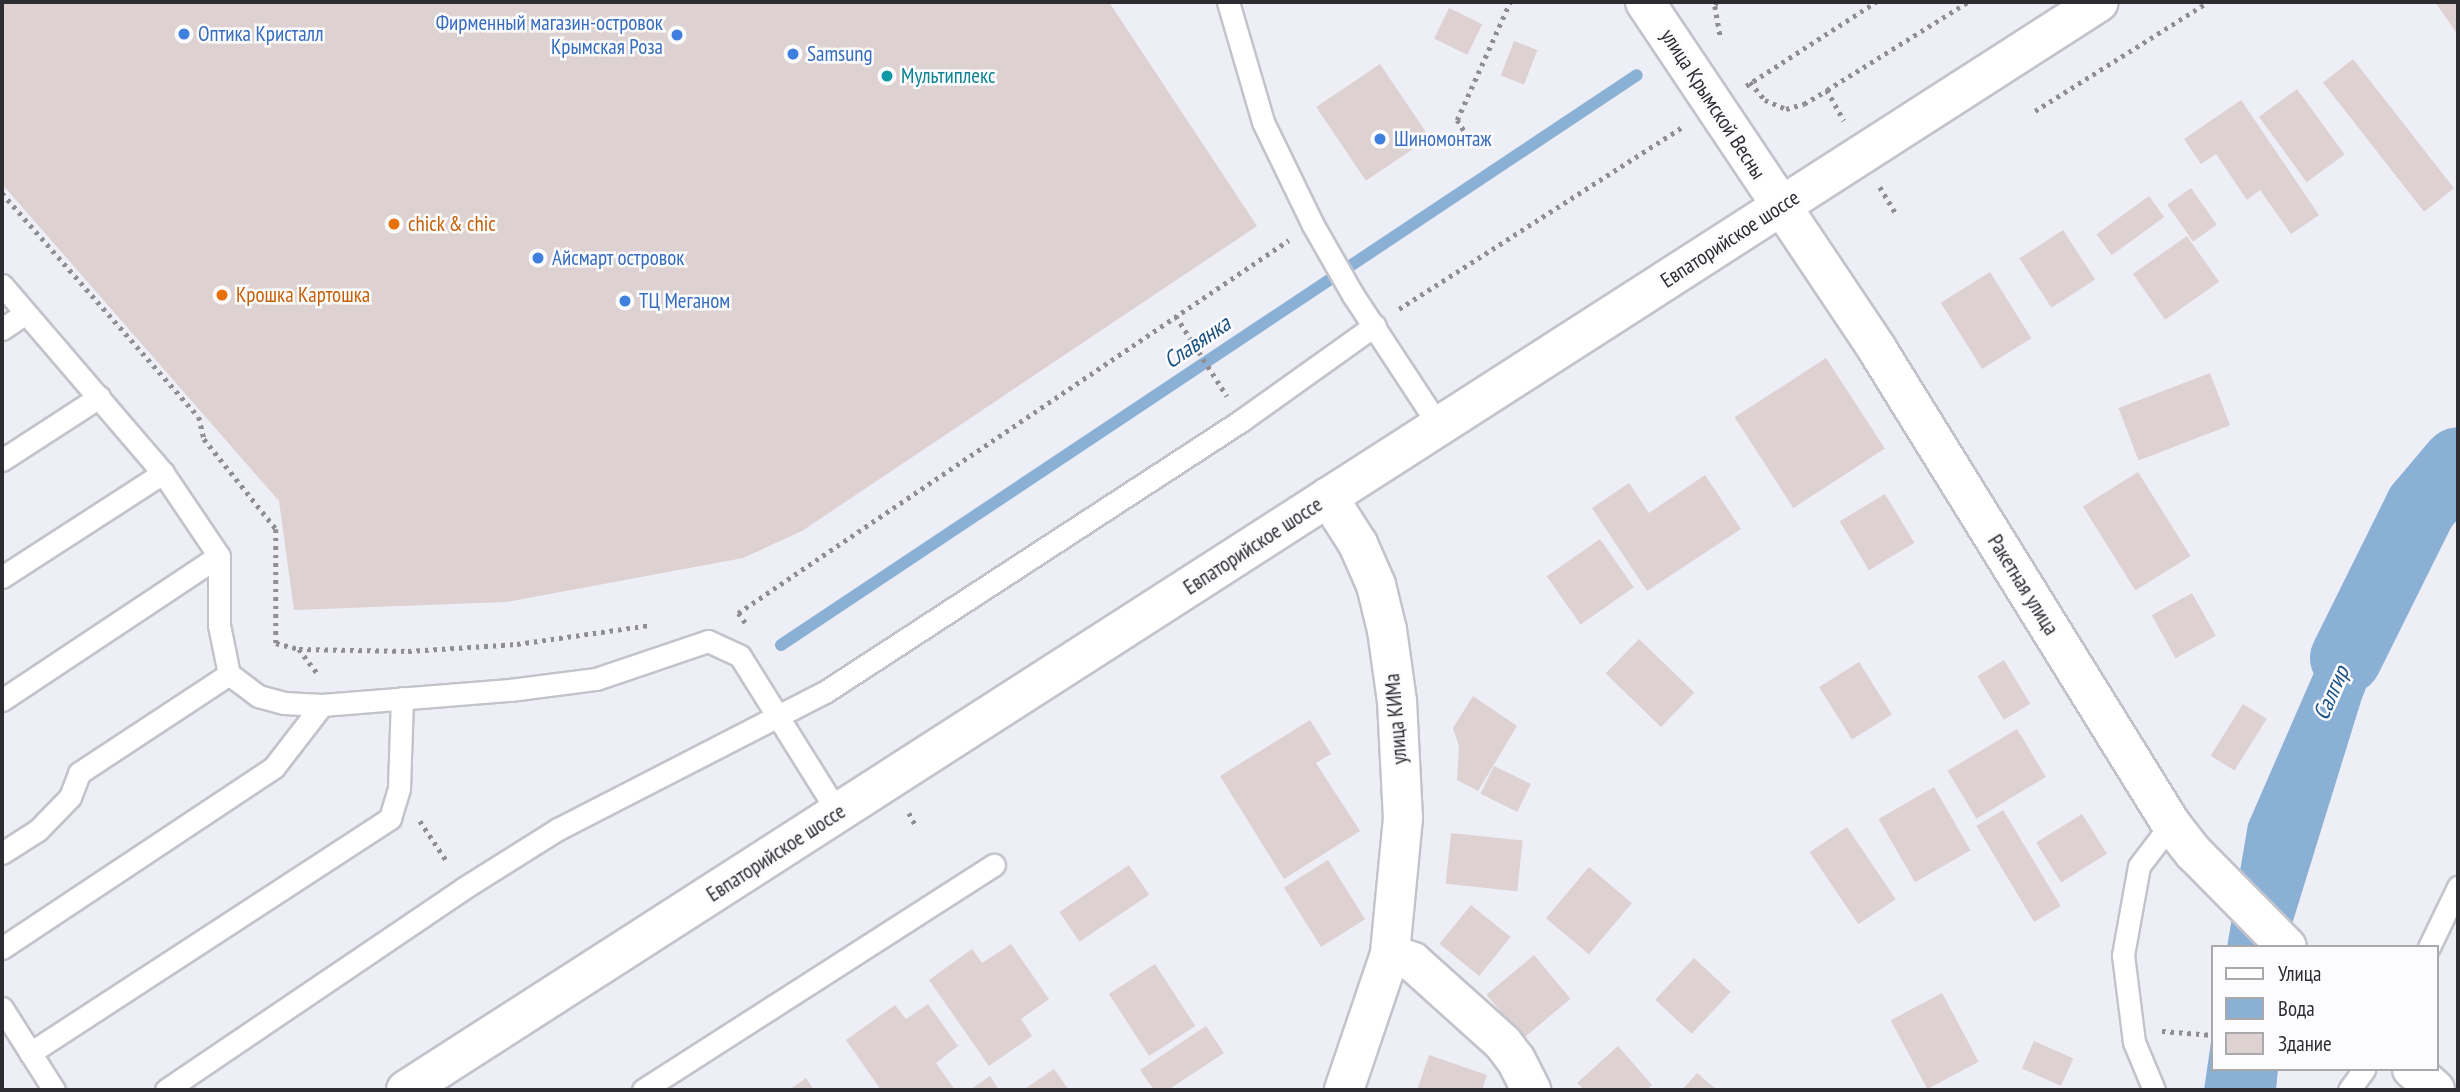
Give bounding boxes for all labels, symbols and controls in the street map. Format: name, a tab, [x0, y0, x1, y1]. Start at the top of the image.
place label: Фирменный магазин-островок Крымская Роза	[436, 10, 663, 60]
place label: Оптика Кристалл	[198, 21, 324, 47]
street label: улица Крымской Весны	[1655, 24, 1771, 184]
marker: Оптика Кристалл	[176, 26, 192, 42]
marker: Фирменный магазин-островок Крымская Роза	[669, 27, 685, 43]
place label: Samsung	[807, 41, 873, 67]
marker: Samsung	[785, 46, 801, 62]
place label: Мультиплекс	[901, 63, 995, 89]
marker: Мультиплекс	[879, 68, 895, 84]
place label: Шиномонтаж	[1394, 126, 1492, 152]
marker: Шиномонтаж	[1372, 131, 1388, 147]
street label: Евпаторийское шоссе	[1656, 185, 1804, 293]
place label: chick & chic	[408, 211, 496, 237]
marker: chick & chic	[386, 216, 402, 232]
place label: Айсмарт островок	[552, 245, 685, 271]
marker: Айсмарт островок	[530, 250, 546, 266]
place label: Крошка Картошка	[236, 282, 370, 308]
marker: Крошка Картошка	[214, 287, 230, 303]
place label: ТЦ Меганом	[639, 288, 730, 314]
marker: ТЦ Меганом	[617, 293, 633, 309]
water label: Славянка	[1158, 310, 1236, 374]
street label: Евпаторийское шоссе	[1179, 492, 1327, 600]
street label: Ракетная улица	[1982, 530, 2064, 640]
water label: Салгир	[2307, 662, 2355, 724]
street label: улица КИМа	[1379, 673, 1413, 765]
street label: Евпаторийское шоссе	[702, 799, 850, 907]
legend	[2212, 945, 2439, 1071]
text: Улица	[2278, 960, 2321, 987]
text: Вода	[2278, 995, 2315, 1022]
text: Здание	[2278, 1030, 2332, 1057]

